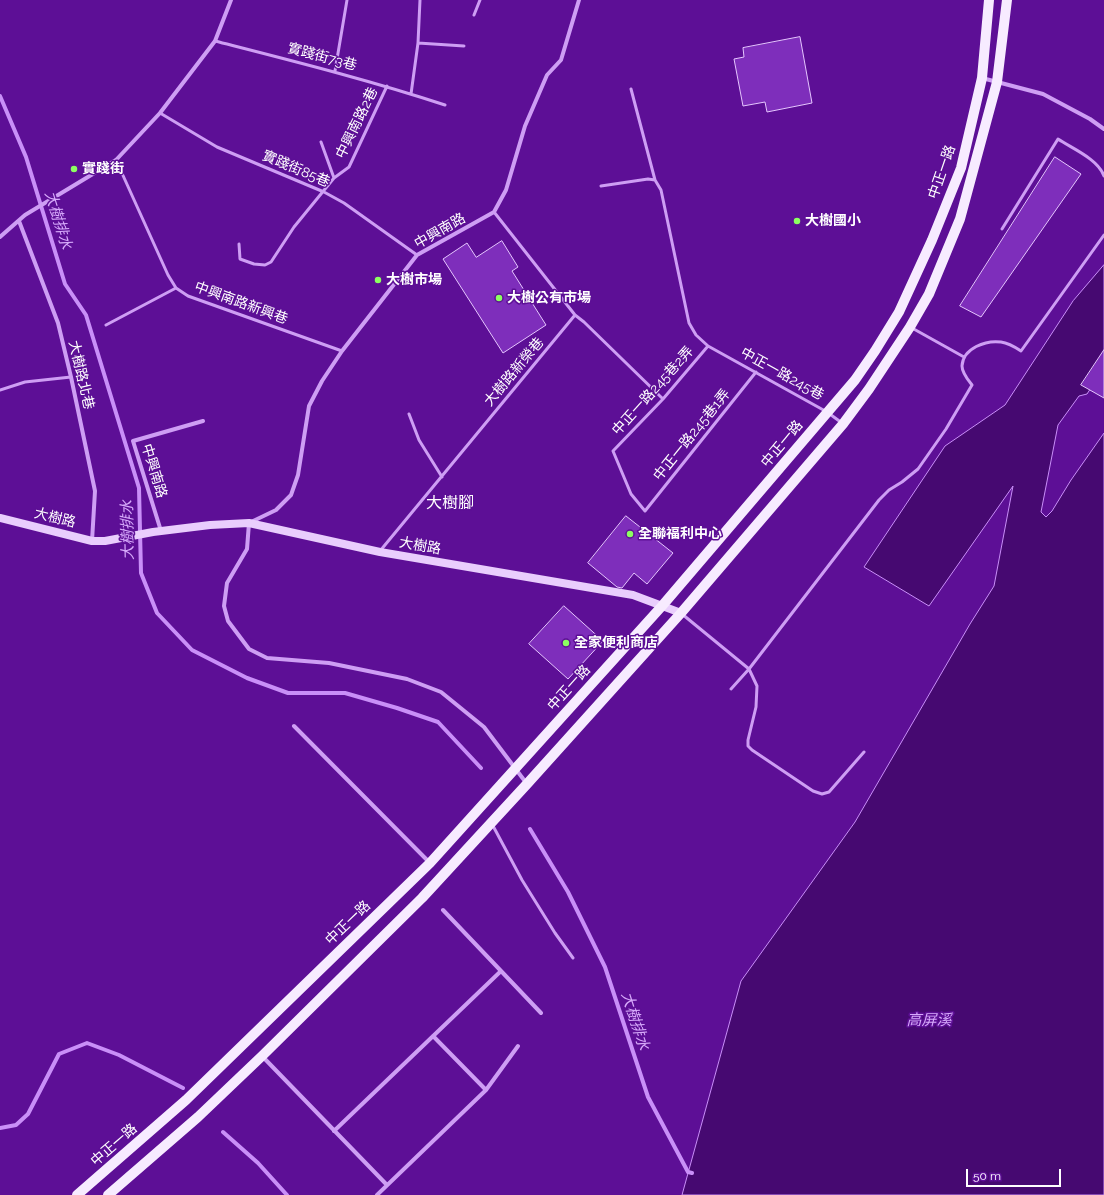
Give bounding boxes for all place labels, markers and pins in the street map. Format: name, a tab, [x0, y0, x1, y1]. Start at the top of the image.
place label: 實踐街	[82, 161, 124, 177]
marker: 實踐街	[69, 164, 79, 174]
place label: 大樹國小	[805, 213, 861, 229]
marker: 大樹國小	[792, 216, 802, 226]
place label: 大樹市場	[386, 272, 442, 288]
marker: 大樹市場	[373, 275, 383, 285]
place label: 大樹公有市場	[507, 290, 591, 306]
marker: 大樹公有市場	[494, 293, 504, 303]
place label: 全聯福利中心	[638, 526, 722, 542]
marker: 全聯福利中心	[625, 529, 635, 539]
place label: 全家便利商店	[574, 635, 658, 651]
marker: 全家便利商店	[561, 638, 571, 648]

